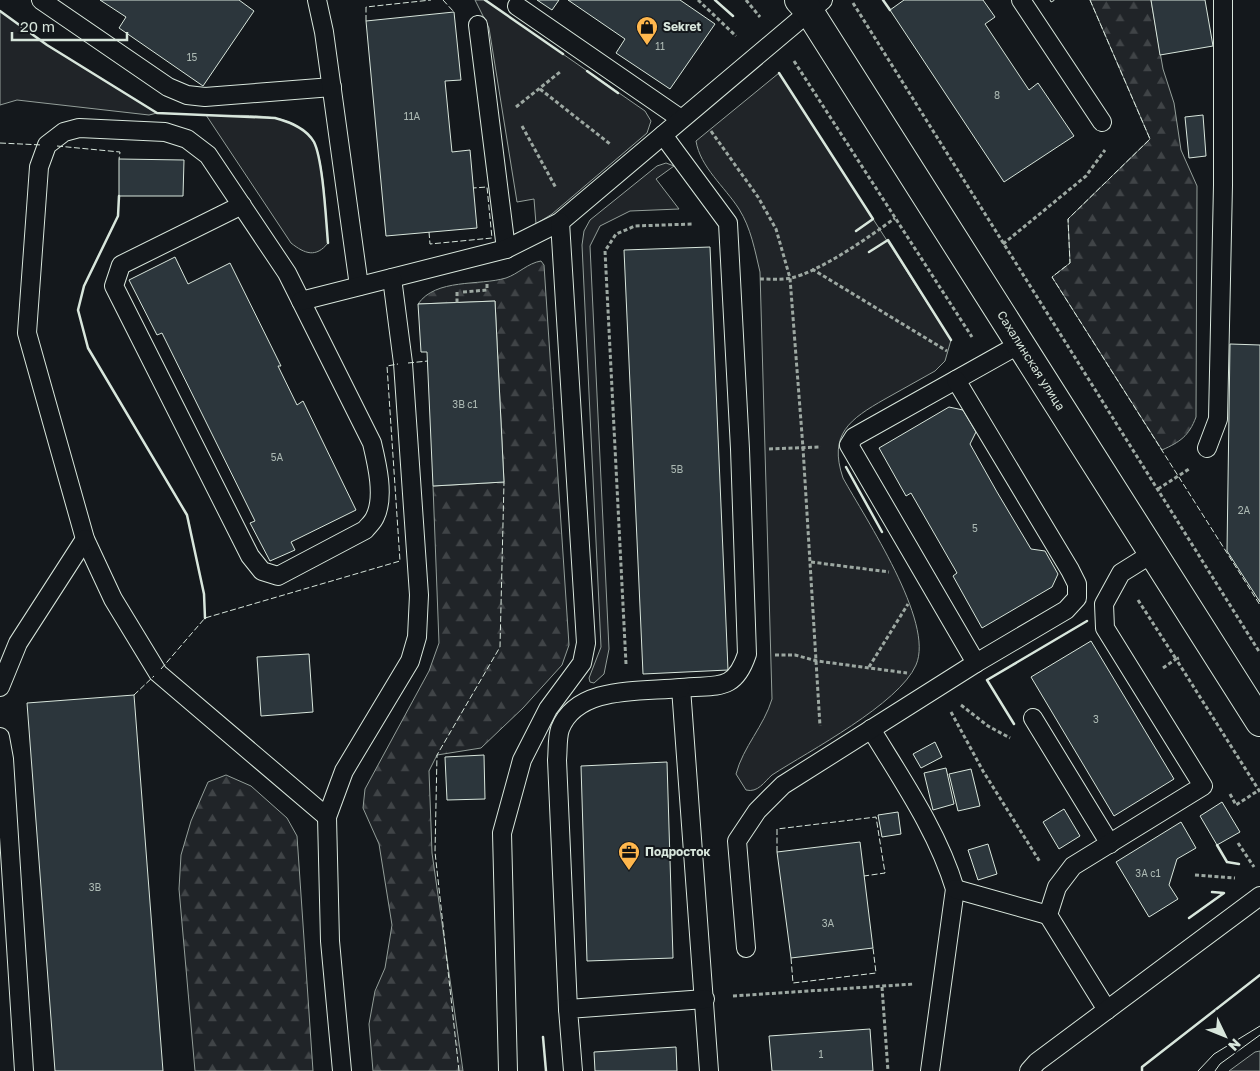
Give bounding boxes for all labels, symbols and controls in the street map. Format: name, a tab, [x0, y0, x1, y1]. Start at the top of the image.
scale bar	[12, 10, 128, 42]
shop icon: Sekret	[635, 15, 659, 46]
text: 20 m	[20, 17, 55, 35]
place label: Sekret	[663, 19, 702, 34]
house number: 11	[655, 40, 665, 52]
house number: 15	[187, 51, 198, 63]
house number: 8	[994, 89, 1000, 101]
house number: 11А	[404, 110, 420, 122]
street label: Сахалинская улица	[994, 308, 1068, 413]
house number: 3В с1	[452, 398, 478, 410]
house number: 5А	[271, 451, 284, 463]
house number: 5В	[671, 463, 684, 475]
house number: 2А	[1238, 504, 1251, 516]
house number: 5	[972, 522, 978, 534]
house number: 3	[1093, 713, 1099, 725]
office icon: Подросток	[617, 840, 641, 871]
place label: Подросток	[645, 844, 710, 859]
house number: 3А с1	[1135, 867, 1161, 879]
house number: 3В	[89, 881, 102, 893]
house number: 3А	[822, 917, 835, 929]
north arrow	[1200, 1011, 1250, 1061]
text: N	[1225, 1036, 1245, 1055]
house number: 1	[819, 1048, 824, 1060]

